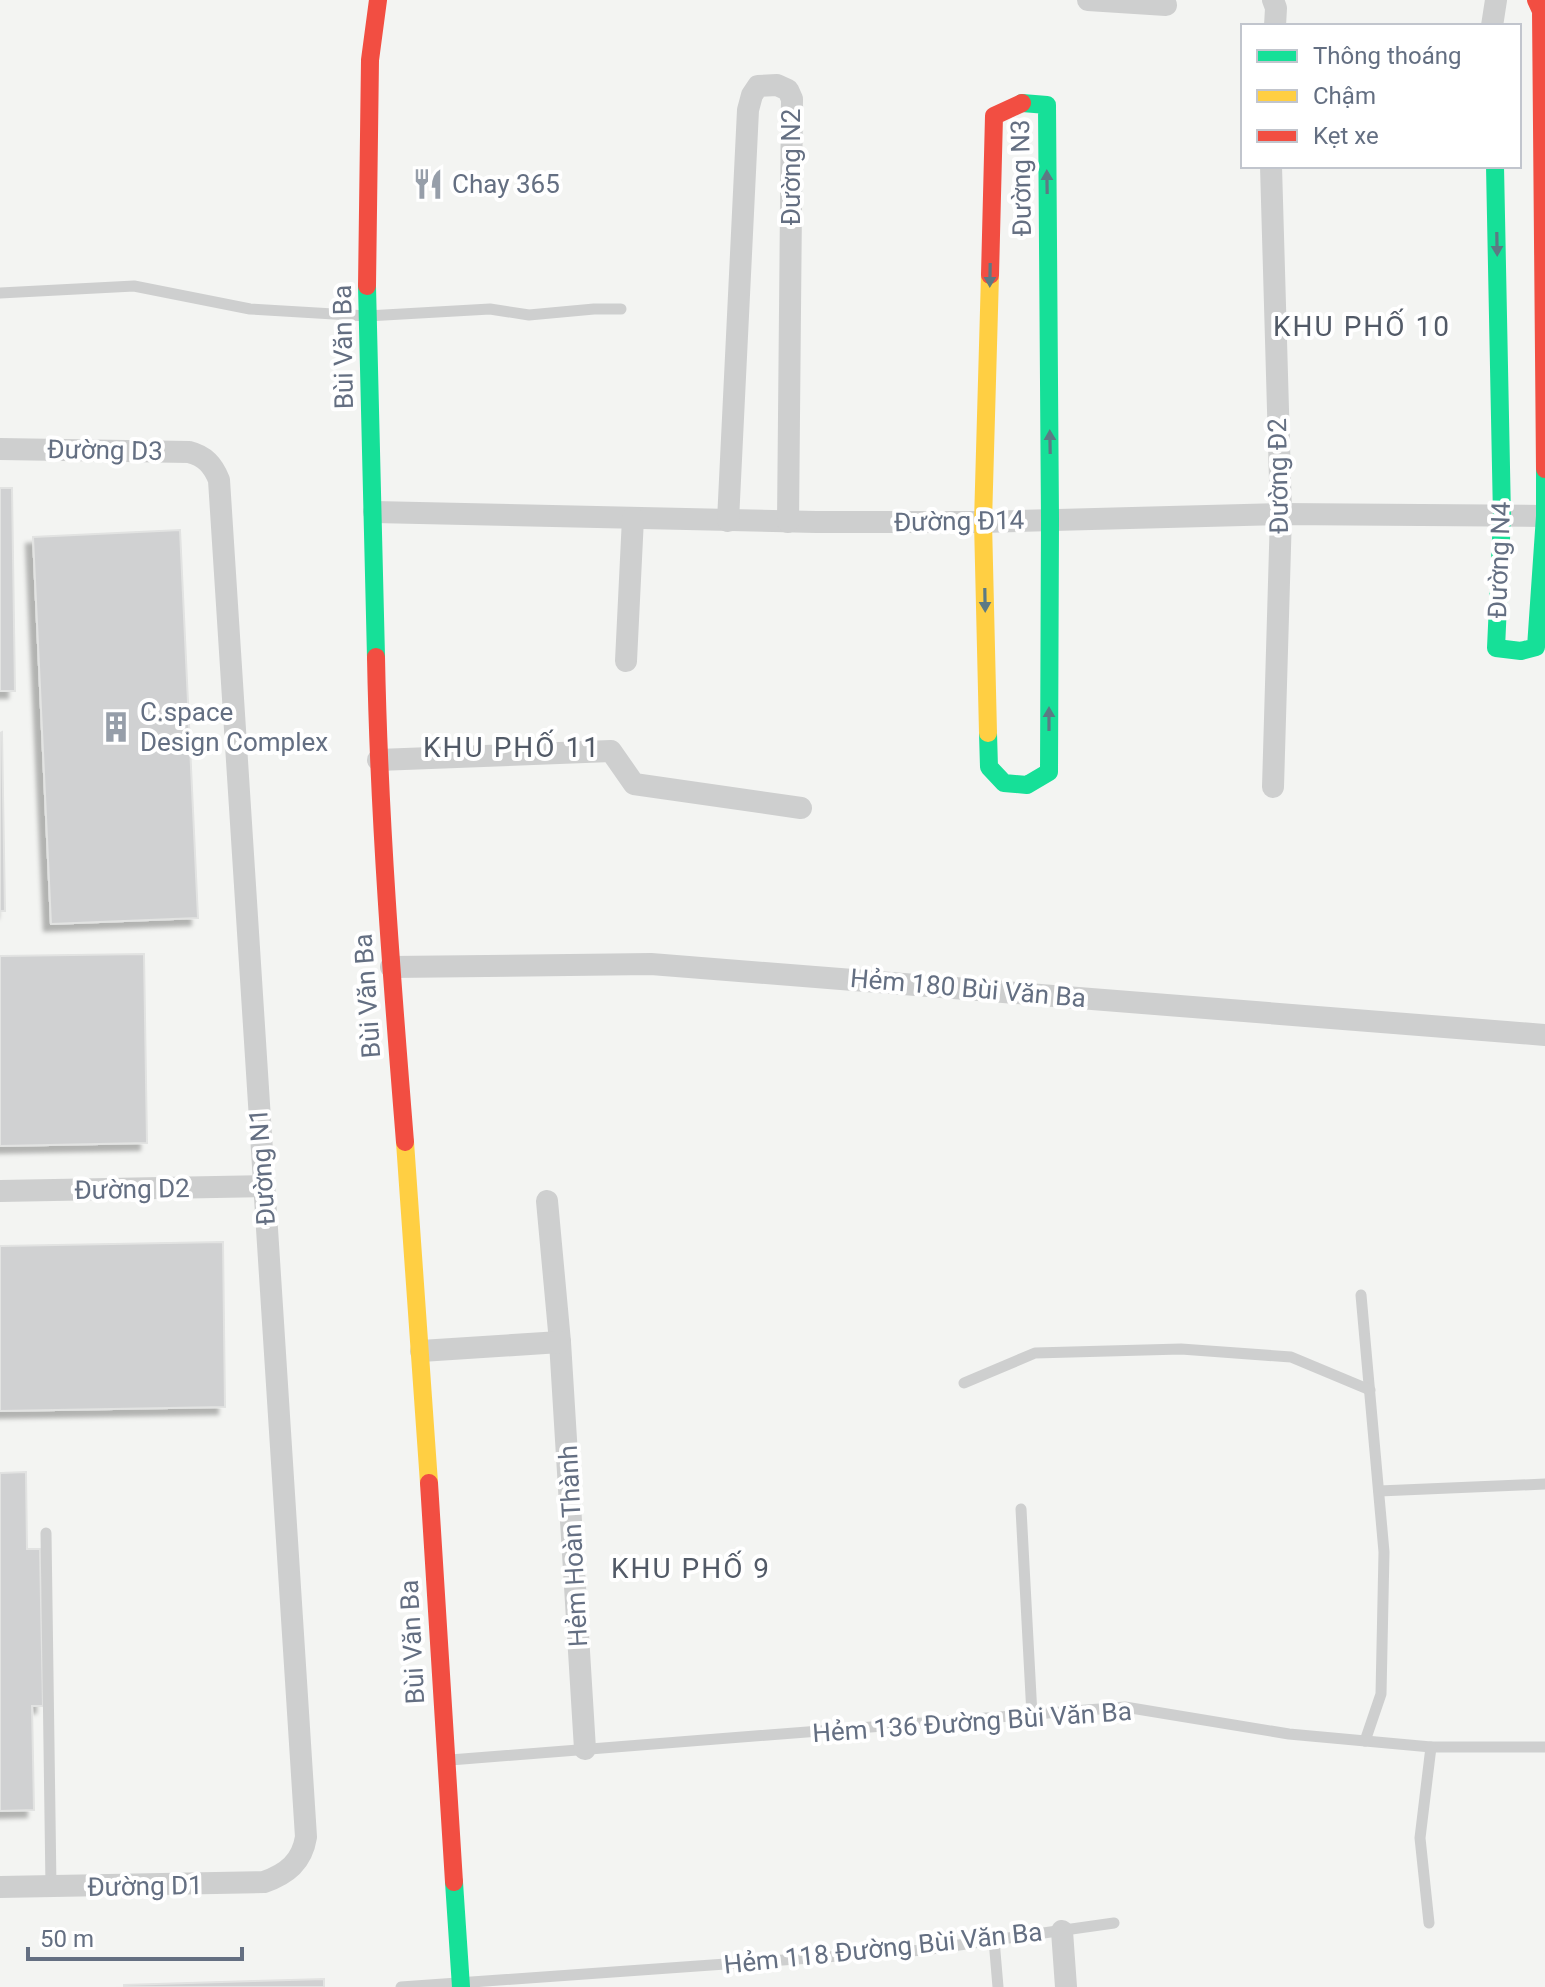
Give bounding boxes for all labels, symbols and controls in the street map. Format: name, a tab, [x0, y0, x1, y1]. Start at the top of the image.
legend	[1241, 24, 1521, 168]
text: Thông thoáng	[1313, 42, 1461, 70]
text: Chậm	[1313, 82, 1376, 110]
street label: Đường N2	[776, 109, 806, 225]
street label: Đường N3	[1005, 119, 1037, 237]
text: Kẹt xe	[1313, 122, 1379, 150]
restaurant icon: Chay 365	[411, 167, 445, 201]
place label: Chay 365	[452, 169, 560, 199]
one-way arrow	[1041, 169, 1053, 194]
one-way arrow	[1490, 232, 1503, 257]
one-way arrow	[983, 263, 996, 288]
street label: Bùi Văn Ba	[327, 284, 359, 410]
district label: KHU PHỐ 10	[1273, 308, 1451, 343]
street label: Đường Đ2	[1262, 418, 1294, 534]
one-way arrow	[1043, 429, 1056, 454]
street label: Đường D3	[47, 434, 163, 466]
street label: Đường N4	[1482, 501, 1516, 619]
street label: Đường Đ14	[894, 505, 1025, 537]
one-way arrow	[979, 588, 991, 613]
place label: C.space Design Complex	[140, 697, 328, 757]
one-way arrow	[1043, 706, 1055, 731]
building icon: C.space Design Complex	[99, 710, 133, 744]
district label: KHU PHỐ 11	[423, 729, 601, 764]
street label: Bùi Văn Ba	[348, 933, 386, 1059]
street label: Hẻm 180 Bùi Văn Ba	[849, 963, 1087, 1013]
street label: Đường N1	[243, 1108, 281, 1226]
street label: Đường D2	[74, 1173, 190, 1205]
street label: Hẻm Hoàn Thành	[553, 1444, 593, 1648]
district label: KHU PHỐ 9	[611, 1550, 771, 1585]
street label: Bùi Văn Ba	[394, 1579, 430, 1705]
street label: Hẻm 136 Đường Bùi Văn Ba	[811, 1696, 1133, 1748]
street label: Đường D1	[87, 1870, 203, 1902]
scale bar	[28, 1911, 242, 1961]
street label: Hẻm 118 Đường Bùi Văn Ba	[722, 1916, 1044, 1980]
text: 50 m	[40, 1925, 94, 1953]

